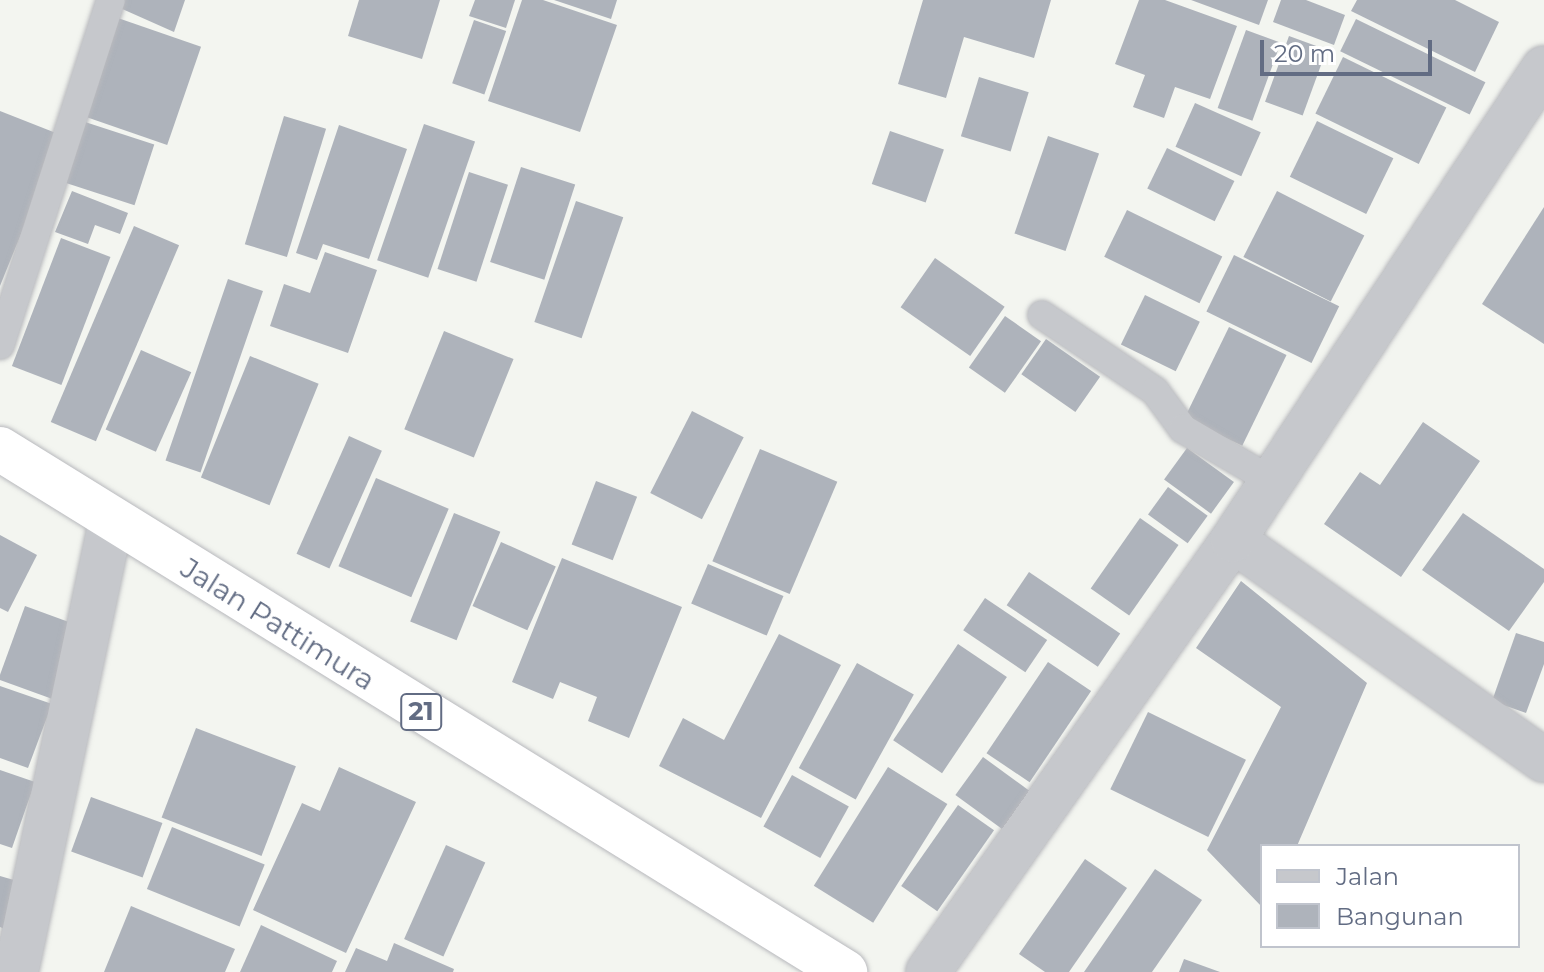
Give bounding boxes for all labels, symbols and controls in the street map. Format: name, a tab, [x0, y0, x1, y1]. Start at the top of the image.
scale bar	[1264, 24, 1436, 74]
text: 20 m	[1274, 39, 1335, 68]
street label: Jalan Pattimura	[175, 551, 381, 697]
road number: 21	[399, 690, 443, 734]
legend	[1260, 844, 1520, 948]
text: Jalan	[1336, 862, 1399, 891]
text: Bangunan	[1336, 902, 1464, 931]

